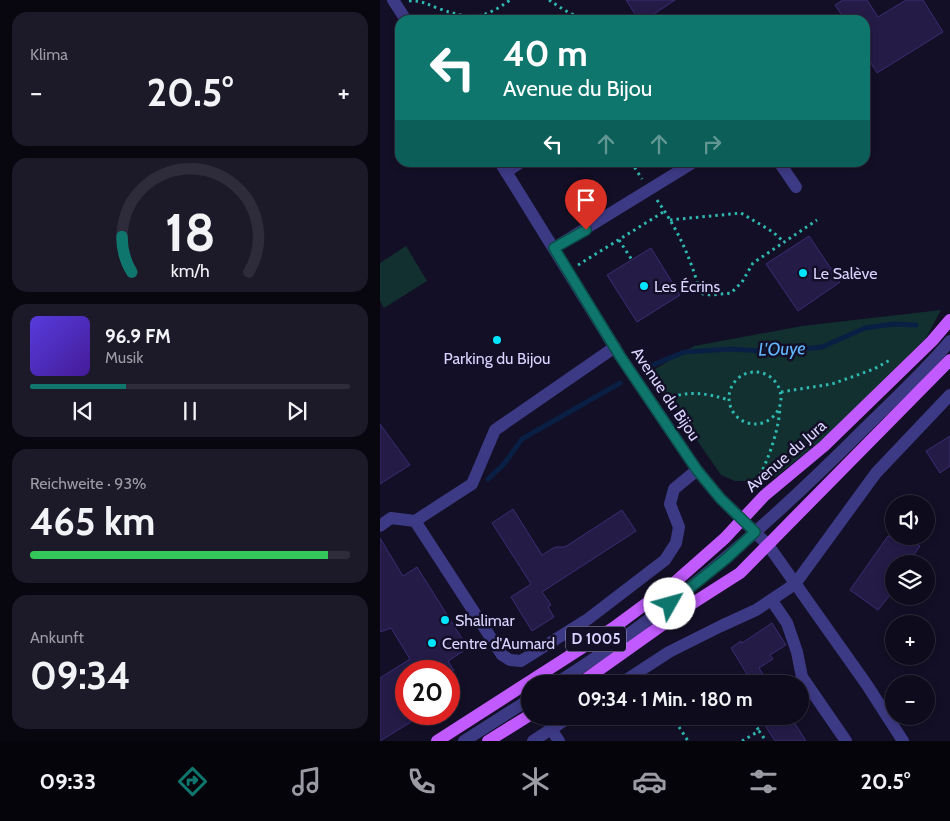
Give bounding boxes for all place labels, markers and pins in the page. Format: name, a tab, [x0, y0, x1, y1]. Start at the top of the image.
pin	[565, 179, 607, 230]
place label: Le Salève	[813, 264, 877, 283]
marker: Le Salève	[797, 267, 809, 279]
place label: Les Écrins	[654, 277, 721, 296]
marker: Les Écrins	[638, 280, 650, 292]
marker: Parking du Bijou	[491, 334, 503, 346]
place label: Parking du Bijou	[443, 349, 551, 368]
place label: Shalimar	[455, 611, 515, 630]
marker: Shalimar	[439, 614, 451, 626]
place label: Centre d'Aumard	[442, 634, 555, 653]
marker: Centre d'Aumard	[426, 637, 438, 649]

